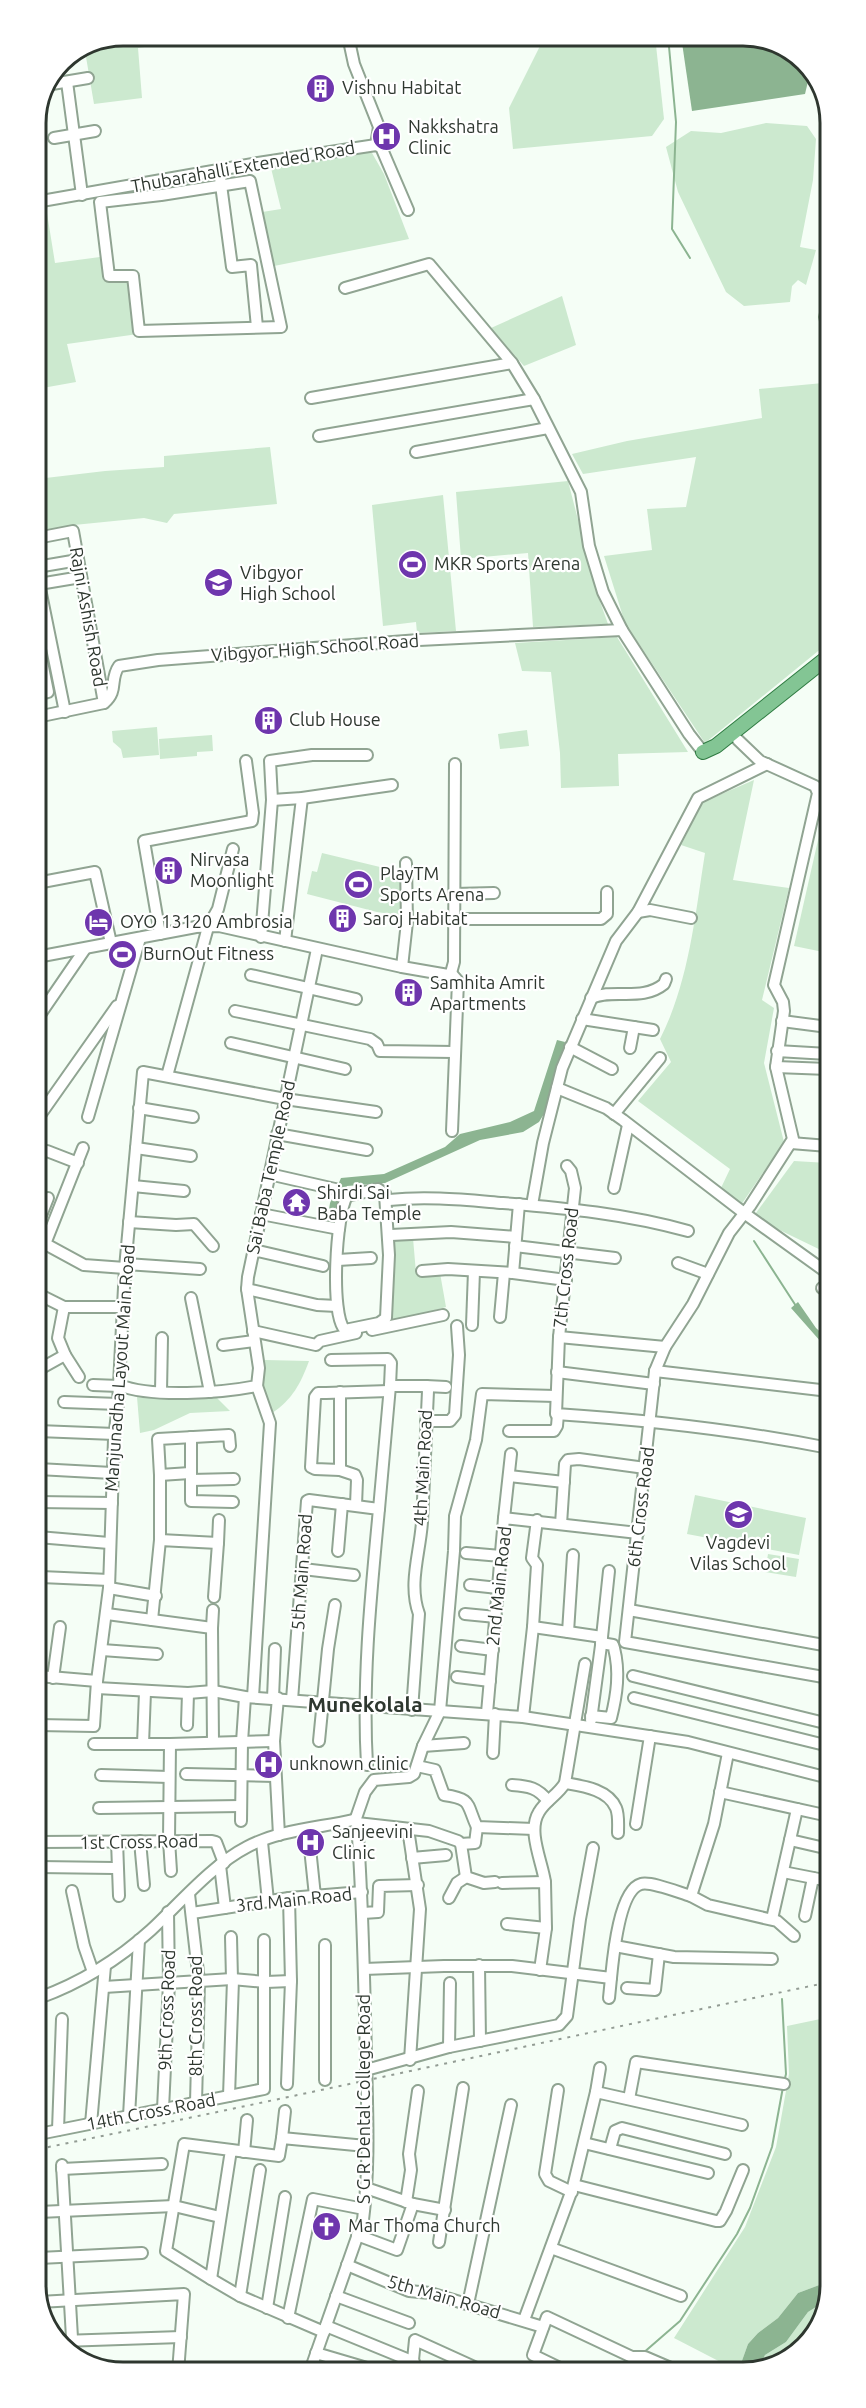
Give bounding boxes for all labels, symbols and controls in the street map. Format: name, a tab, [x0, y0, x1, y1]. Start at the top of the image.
building icon: Vishnu Habitat	[305, 72, 337, 104]
place label: Vishnu Habitat	[342, 77, 461, 97]
place label: Nakkshatra Clinic	[408, 116, 499, 157]
hospital icon: Nakkshatra Clinic	[371, 121, 403, 153]
street label: Thubarahalli Extended Road	[129, 136, 356, 196]
street label: Rajni Ashish Road	[67, 545, 111, 688]
sports icon: MKR Sports Arena	[397, 548, 429, 580]
place label: MKR Sports Arena	[434, 553, 580, 573]
place label: Vibgyor High School	[240, 562, 336, 603]
school or university icon: Vibgyor High School	[203, 567, 235, 599]
street label: Vibgyor High School Road	[210, 630, 420, 664]
building icon: Club House	[252, 704, 284, 736]
place label: Club House	[289, 709, 381, 729]
place label: Nirvasa Moonlight	[190, 849, 274, 890]
building icon: Nirvasa Moonlight	[153, 854, 185, 886]
place label: PlayTM Sports Arena	[380, 863, 484, 904]
sports icon: PlayTM Sports Arena	[343, 868, 375, 900]
building icon: Saroj Habitat	[326, 903, 358, 935]
hotel icon: OYO 13120 Ambrosia	[83, 906, 115, 938]
place label: Saroj Habitat	[363, 908, 468, 928]
place label: OYO 13120 Ambrosia	[120, 911, 293, 931]
sports icon: BurnOut Fitness	[106, 938, 138, 970]
place label: BurnOut Fitness	[143, 943, 274, 963]
place label: Samhita Amrit Apartments	[430, 972, 545, 1013]
building icon: Samhita Amrit Apartments	[393, 977, 425, 1009]
street label: Sai Baba Temple Road	[242, 1078, 298, 1256]
place label: Shirdi Sai Baba Temple	[317, 1182, 421, 1223]
temple icon: Shirdi Sai Baba Temple	[280, 1187, 312, 1219]
street label: 7th Cross Road	[549, 1207, 581, 1329]
street label: Manjunadha Layout Main Road	[100, 1244, 138, 1492]
street label: 4th Main Road	[409, 1409, 435, 1527]
street label: 6th Cross Road	[623, 1445, 657, 1568]
school or university icon: Vagdevi Vilas School	[722, 1498, 754, 1530]
street label: 5th Main Road	[287, 1513, 315, 1631]
street label: 2nd Main Road	[482, 1525, 514, 1647]
place label: Vagdevi Vilas School	[690, 1532, 786, 1573]
district label: Munekolala	[307, 1692, 423, 1716]
hospital icon: unknown clinic	[252, 1748, 284, 1780]
place label: unknown clinic	[289, 1753, 408, 1773]
place label: Sanjeevini Clinic	[332, 1821, 413, 1862]
hospital icon: Sanjeevini Clinic	[295, 1826, 327, 1858]
street label: 1st Cross Road	[79, 1830, 199, 1852]
street label: 3rd Main Road	[235, 1883, 353, 1915]
street label: 9th Cross Road	[154, 1949, 178, 2071]
street label: 8th Cross Road	[185, 1955, 205, 2077]
street label: S G R Dental College Road	[353, 1994, 373, 2204]
street label: 14th Cross Road	[84, 2089, 217, 2133]
church icon: Mar Thoma Church	[311, 2210, 343, 2242]
place label: Mar Thoma Church	[348, 2215, 501, 2235]
street label: 5th Main Road	[385, 2270, 503, 2322]

